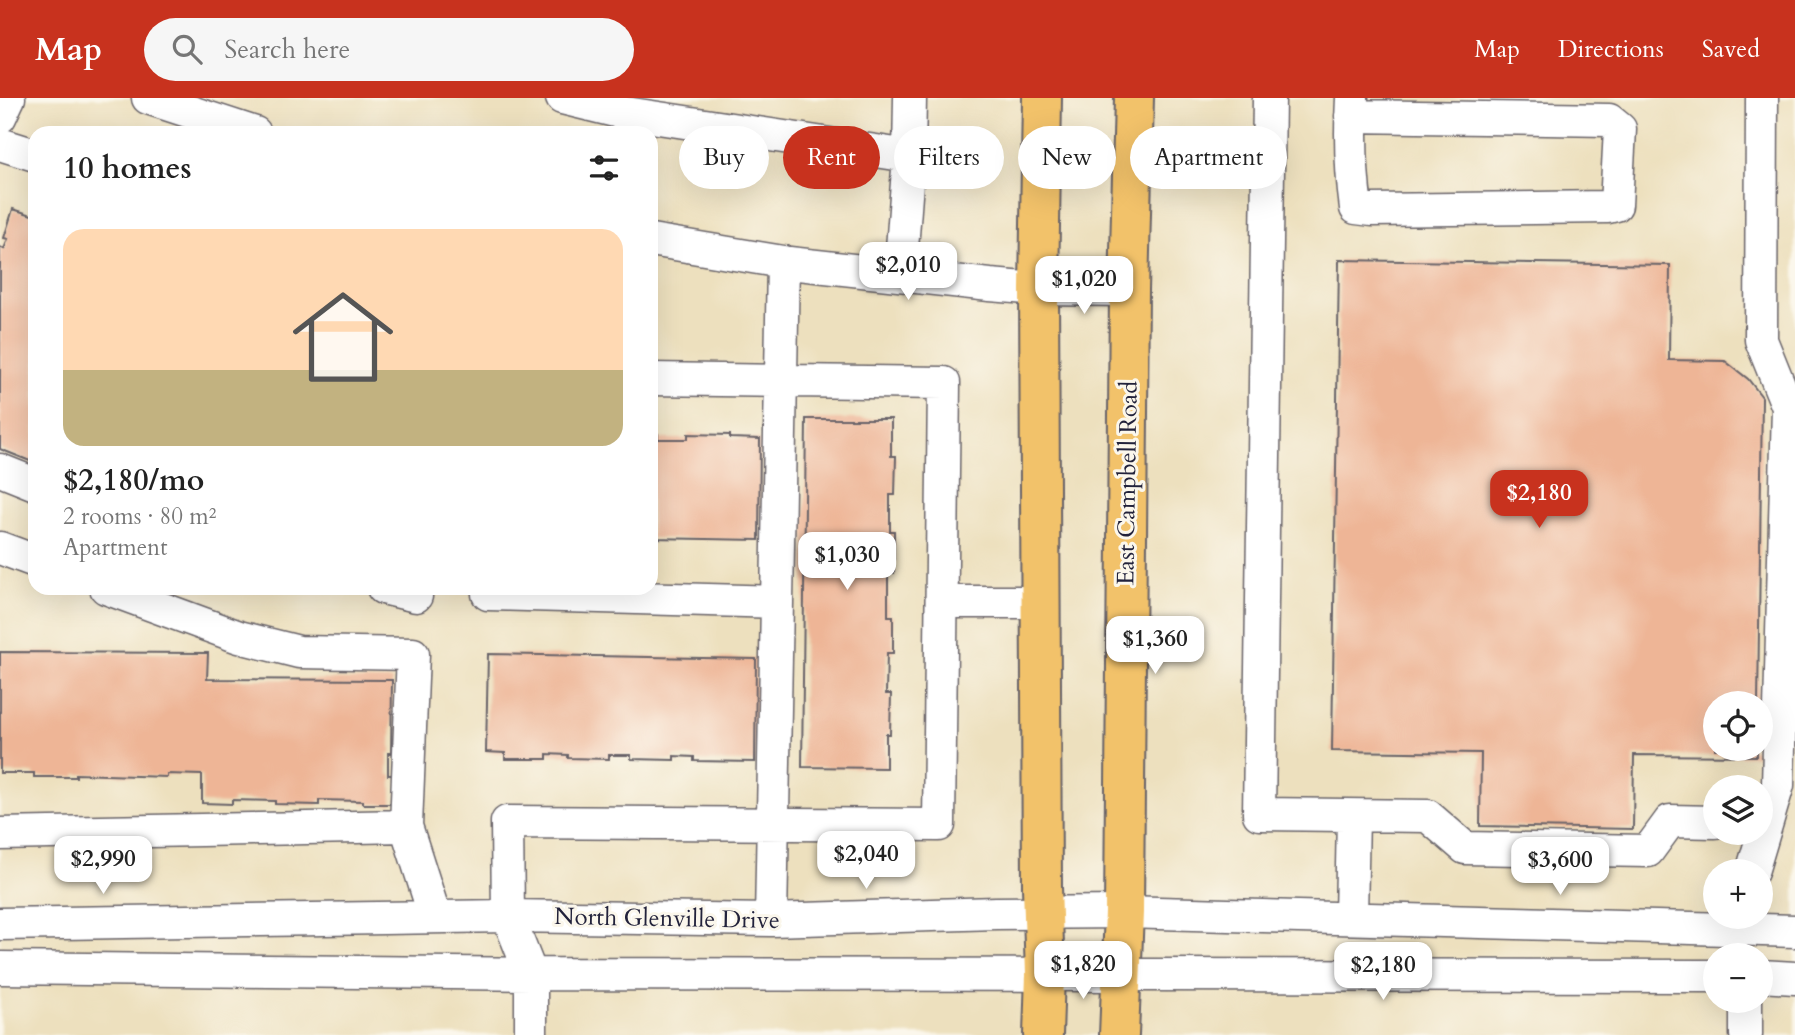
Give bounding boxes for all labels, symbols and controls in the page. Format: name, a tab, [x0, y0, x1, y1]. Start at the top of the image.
search box	[144, 18, 634, 81]
text: Map	[35, 27, 102, 72]
icon: search	[168, 30, 206, 68]
text: Search here	[224, 32, 350, 67]
text: Map	[1474, 33, 1520, 66]
text: Directions	[1558, 33, 1664, 66]
text: Saved	[1702, 33, 1760, 66]
chip: Buy	[679, 126, 769, 189]
chip: Rent	[783, 126, 880, 189]
chip: Filters	[894, 126, 1004, 189]
chip: New	[1018, 126, 1116, 189]
chip: Apartment	[1130, 126, 1287, 189]
text: 10 homes	[63, 148, 192, 189]
icon: filters	[585, 149, 623, 187]
pin: $2,010	[851, 242, 965, 302]
text: $2,010	[875, 249, 941, 280]
pin: $1,020	[1027, 256, 1141, 316]
text: $1,020	[1051, 263, 1117, 294]
icon: home	[280, 274, 406, 400]
street label: East Campbell Road	[1109, 380, 1146, 585]
text: $2,180/mo	[63, 460, 204, 501]
pin: $2,180	[1482, 470, 1596, 530]
text: $2,180	[1506, 477, 1572, 508]
text: 2 rooms · 80 m²	[63, 501, 216, 532]
text: Apartment	[63, 532, 167, 563]
pin: $1,030	[790, 532, 904, 592]
text: $1,030	[814, 539, 880, 570]
pin: $1,360	[1098, 616, 1212, 676]
text: $1,360	[1122, 623, 1188, 654]
map controls	[1703, 691, 1773, 1013]
button: locate	[1703, 691, 1773, 761]
button: layers	[1703, 775, 1773, 845]
pin: $2,040	[809, 832, 923, 891]
pin: $2,990	[46, 836, 160, 896]
text: $2,040	[833, 838, 899, 869]
pin: $3,600	[1503, 838, 1617, 897]
text: $2,990	[70, 843, 136, 874]
text: $3,600	[1527, 844, 1593, 875]
button: +	[1703, 859, 1773, 929]
street label: North Glenville Drive	[554, 900, 780, 937]
pin: $1,820	[1026, 942, 1140, 1001]
pin: $2,180	[1326, 942, 1440, 1002]
button: −	[1703, 943, 1773, 1013]
text: $1,820	[1050, 948, 1116, 979]
text: $2,180	[1350, 949, 1416, 980]

